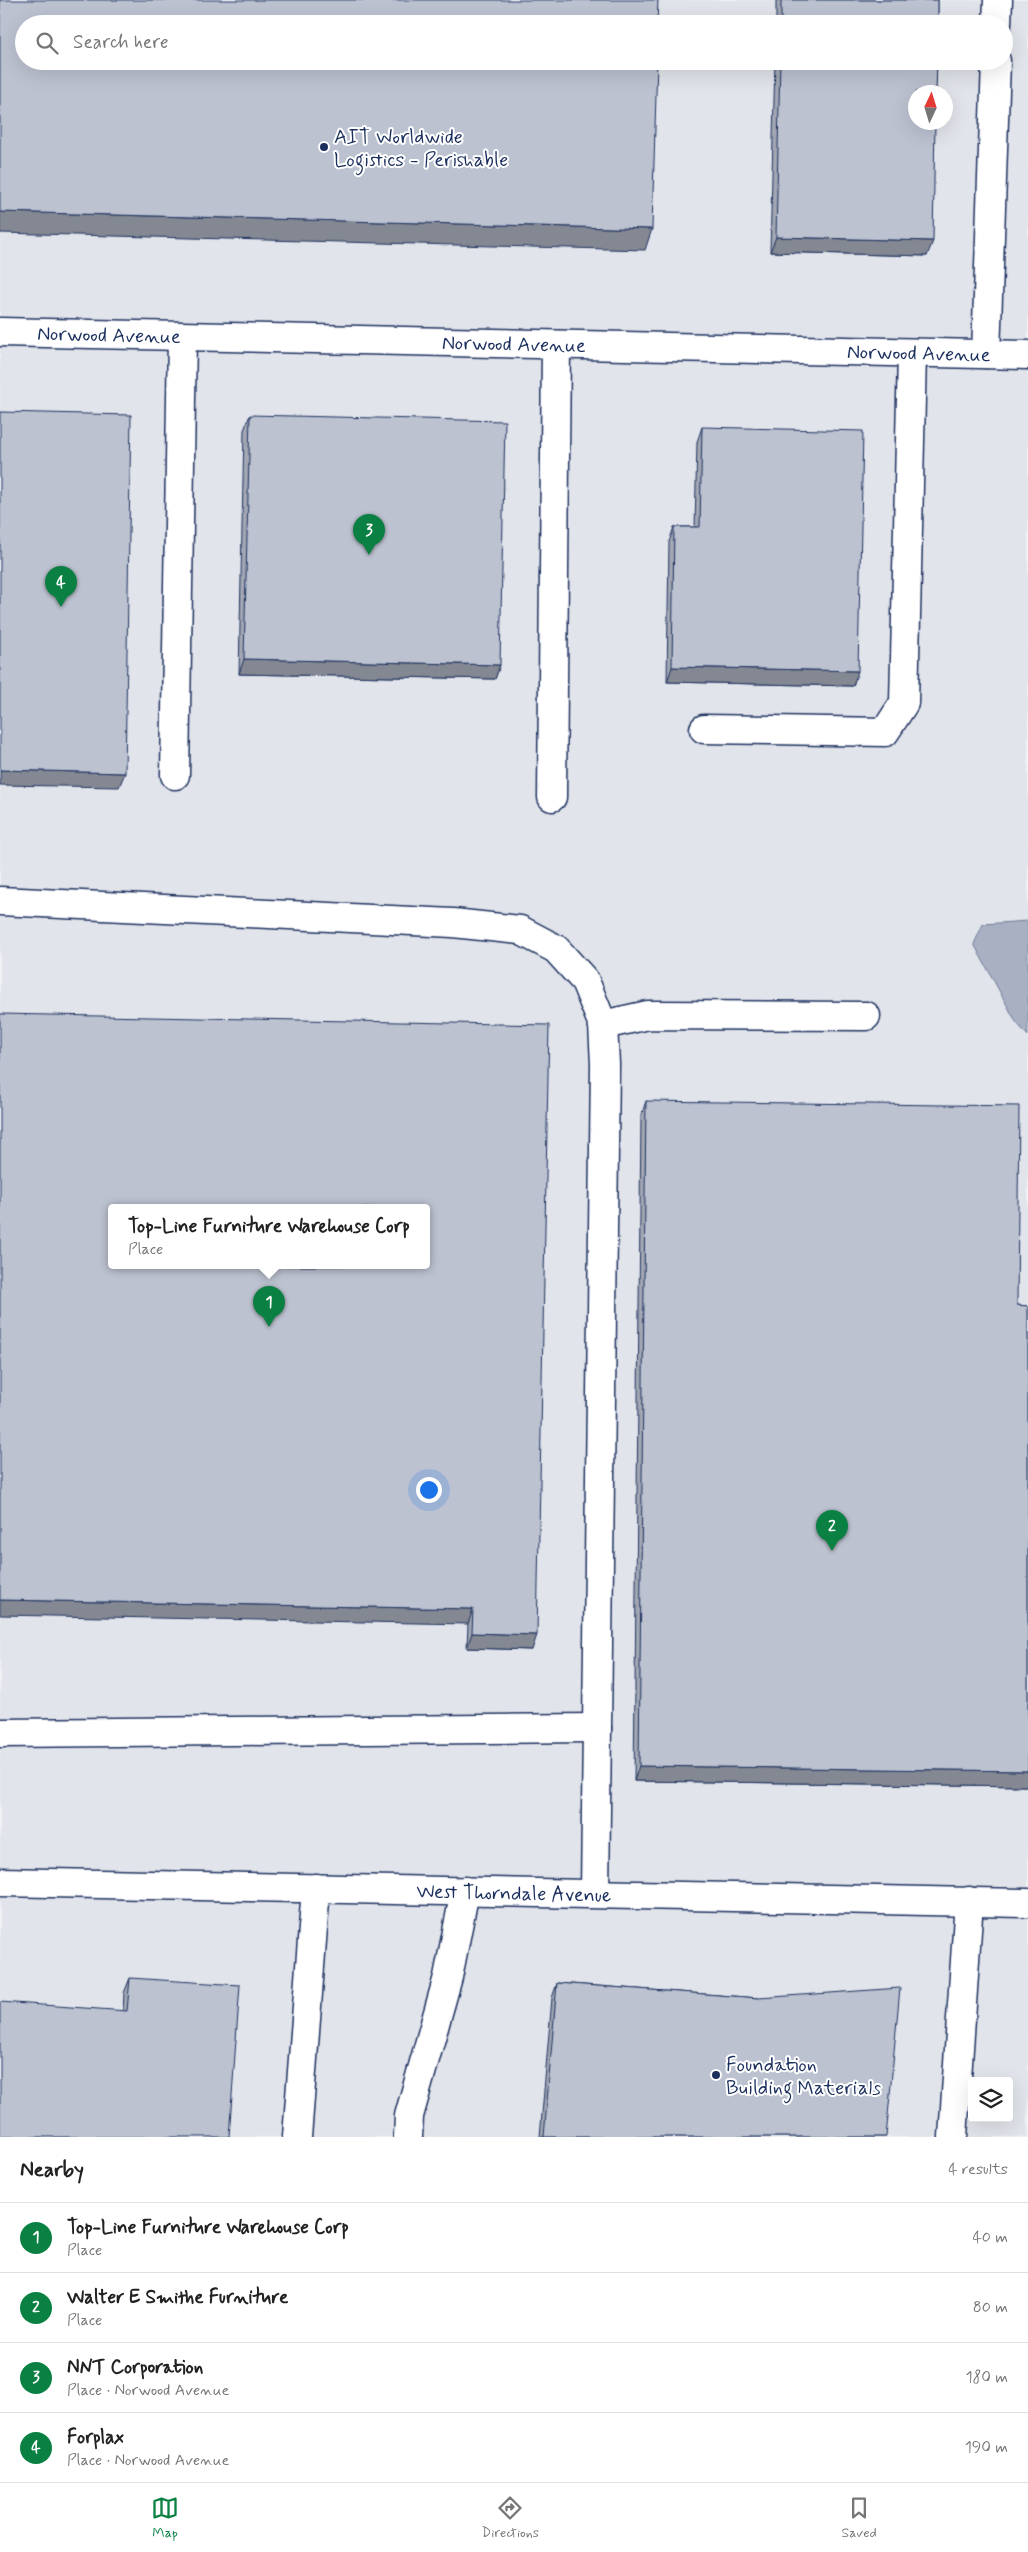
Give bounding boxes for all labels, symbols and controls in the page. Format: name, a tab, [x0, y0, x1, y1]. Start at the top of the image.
search box	[15, 15, 1013, 70]
icon: search	[33, 29, 61, 57]
text: Search here	[73, 30, 169, 55]
north arrow	[908, 85, 953, 130]
place label: AIT Worldwide Logistics - Perishable	[334, 124, 508, 176]
marker: AIT Worldwide Logistics - Perishable	[318, 141, 330, 153]
street label: Norwood Avenue	[37, 321, 181, 351]
street label: Norwood Avenue	[442, 330, 586, 360]
street label: Norwood Avenue	[847, 339, 991, 369]
pin: 3	[353, 514, 385, 555]
pin: 4	[45, 566, 77, 607]
popup	[108, 1204, 430, 1269]
text: Top-Line Furniture Warehouse Corp	[128, 1214, 410, 1239]
text: Place	[128, 1239, 163, 1260]
pin: 1	[253, 1286, 285, 1327]
your location	[416, 1477, 442, 1503]
pin: 2	[816, 1510, 848, 1551]
street label: West Thorndale Avenue	[416, 1879, 612, 1909]
place label: Foundation Building Materials	[726, 2052, 881, 2104]
marker: Foundation Building Materials	[710, 2069, 722, 2081]
map controls	[968, 2077, 1013, 2122]
button: layers	[968, 2077, 1013, 2122]
text: Nearby	[20, 2156, 84, 2184]
text: 4 results	[948, 2159, 1008, 2180]
text: Top-Line Furniture Warehouse Corp	[67, 2215, 349, 2240]
text: 1	[32, 2227, 40, 2248]
text: 40 m	[972, 2227, 1008, 2248]
text: Place	[67, 2240, 102, 2261]
text: Walter E Smithe Furniture	[67, 2285, 288, 2310]
text: 2	[32, 2297, 40, 2318]
text: 80 m	[973, 2297, 1008, 2318]
text: Place	[67, 2310, 102, 2331]
text: NNT Corporation	[67, 2355, 203, 2380]
text: 3	[32, 2367, 40, 2388]
text: 180 m	[965, 2367, 1008, 2388]
text: Place · Norwood Avenue	[67, 2380, 229, 2401]
text: Forplax	[67, 2425, 124, 2450]
text: 4	[31, 2437, 41, 2458]
text: 190 m	[965, 2437, 1008, 2458]
text: Place · Norwood Avenue	[67, 2450, 229, 2471]
tab: Map	[151, 2494, 179, 2542]
tab: Directions	[482, 2494, 539, 2542]
tab: Saved	[841, 2494, 877, 2542]

